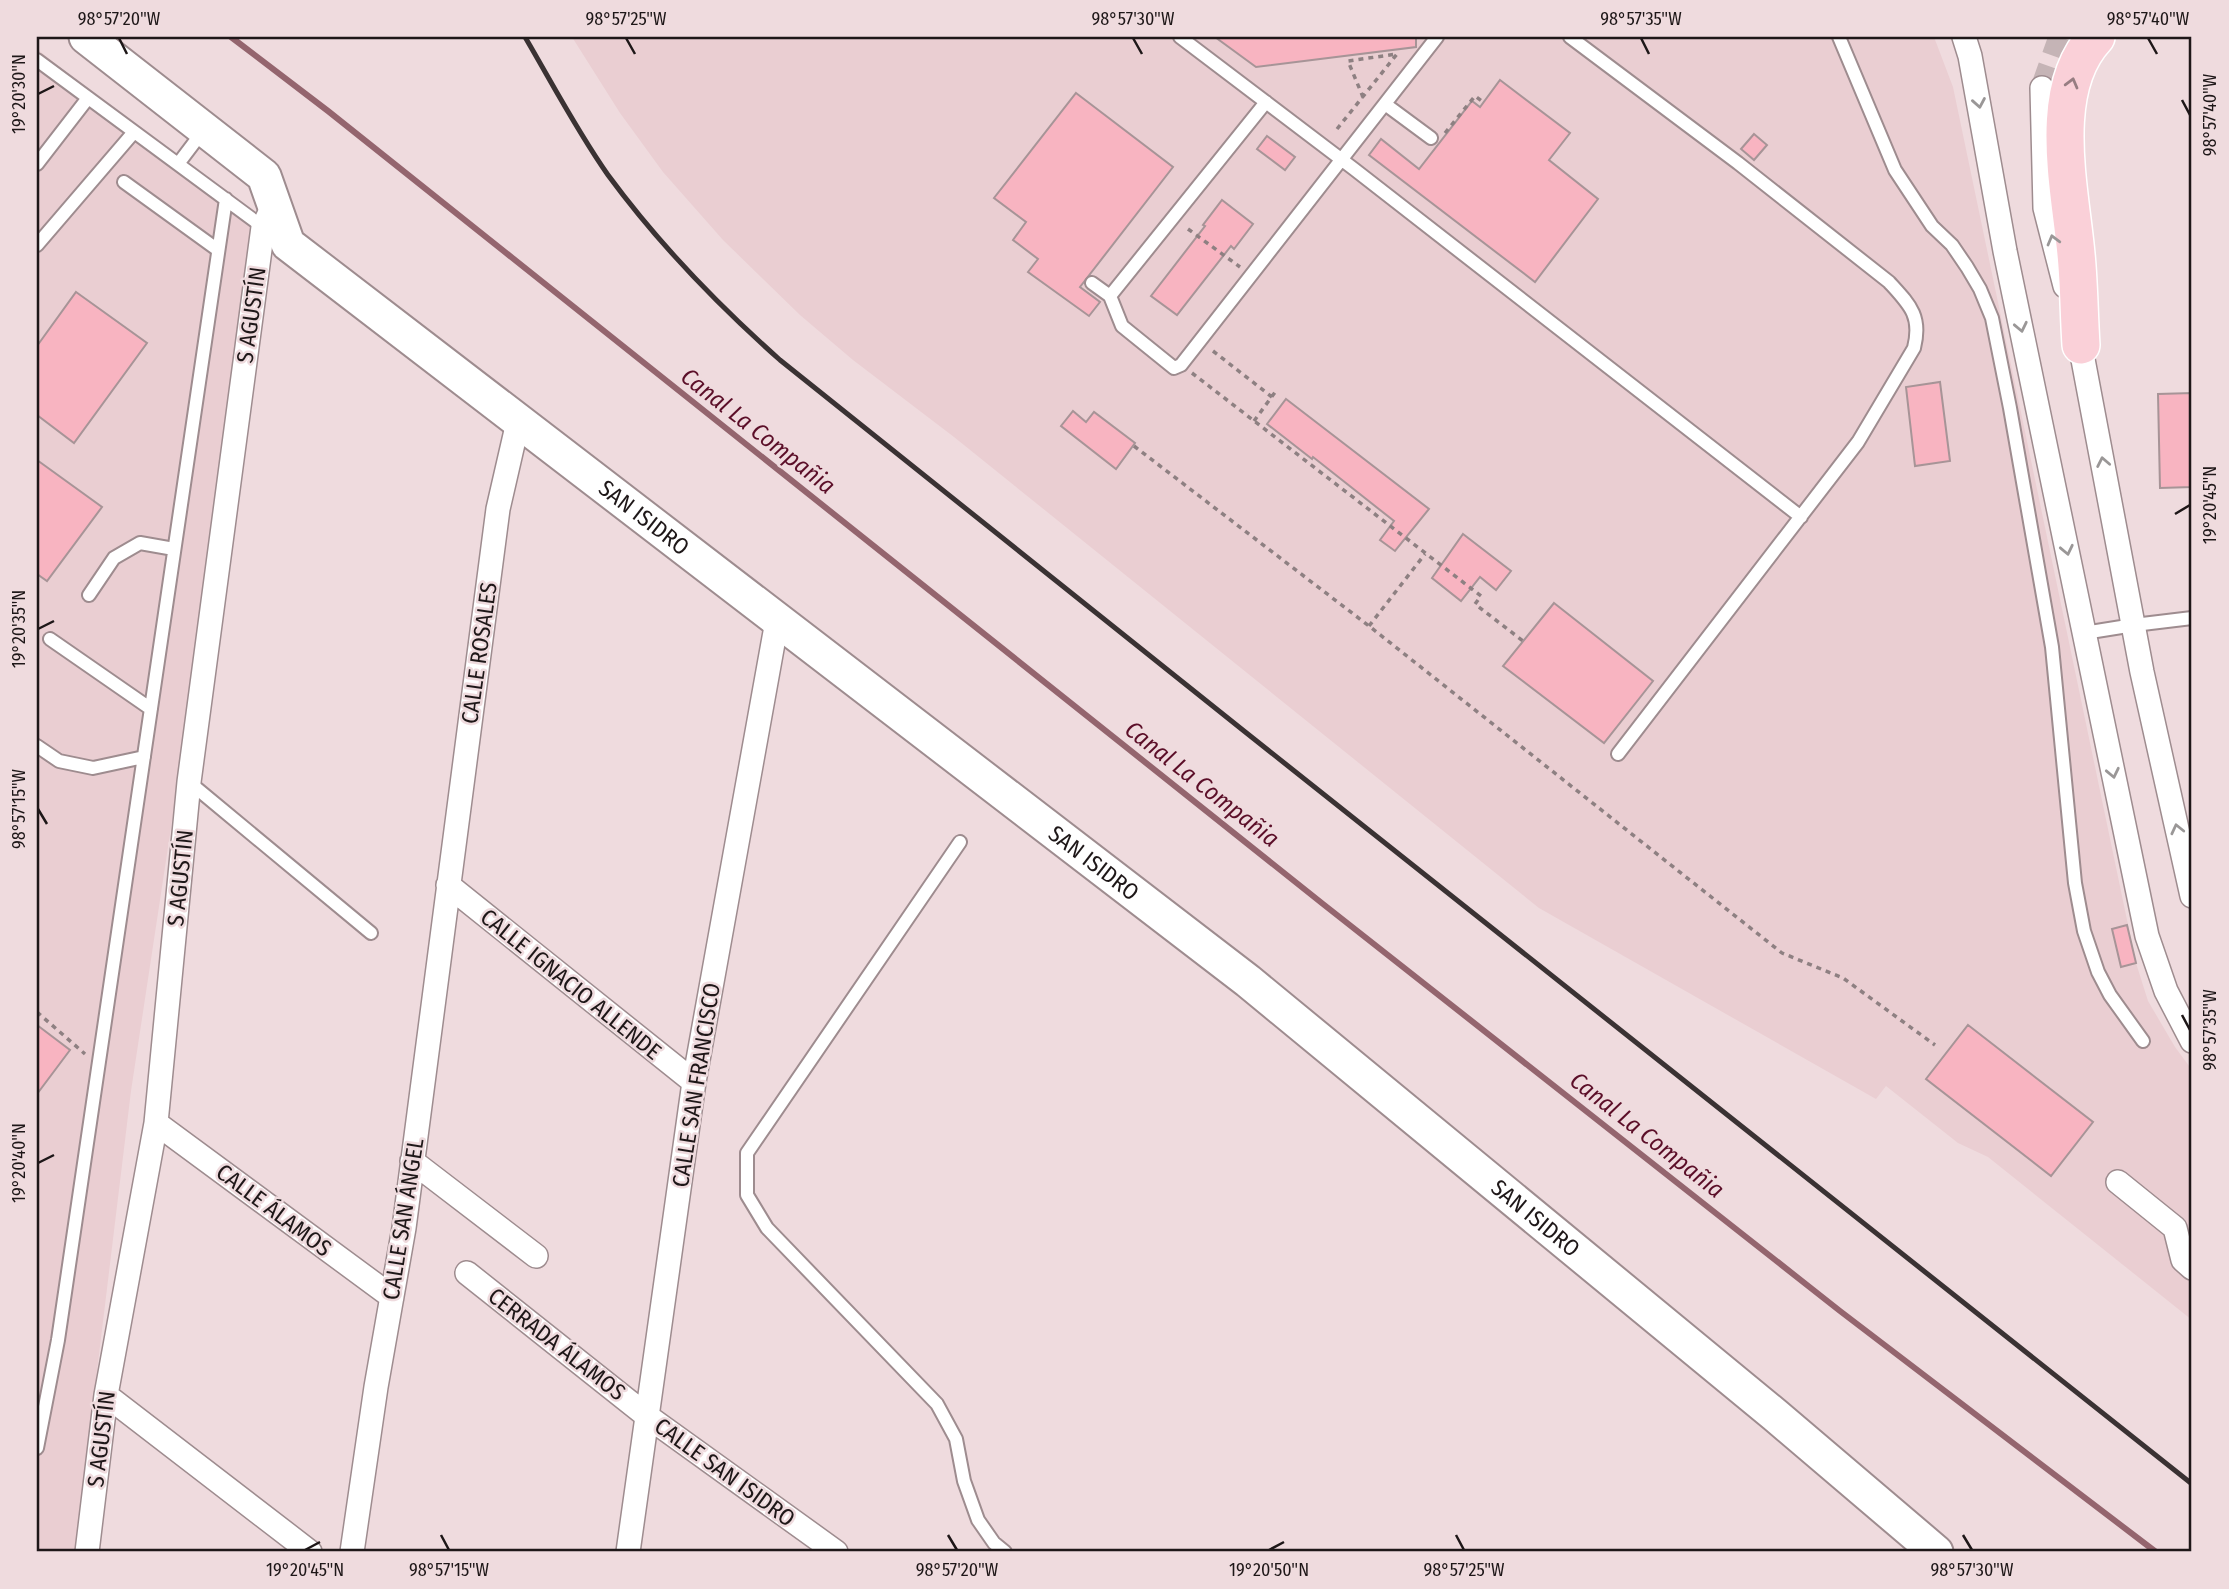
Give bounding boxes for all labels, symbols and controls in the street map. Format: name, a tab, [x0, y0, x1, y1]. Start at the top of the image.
text: 98°57'20"W	[78, 8, 161, 30]
text: 98°57'25"W	[585, 8, 667, 30]
text: 98°57'30"W	[1092, 8, 1175, 30]
text: 98°57'35"W	[1600, 8, 1682, 30]
text: 98°57'40"W	[2107, 8, 2190, 30]
text: 19°20'30"N	[8, 54, 30, 134]
text: 98°57'40"W	[2199, 73, 2221, 156]
one-way arrow	[2064, 77, 2079, 89]
one-way arrow	[1970, 97, 1985, 109]
one-way arrow	[2047, 235, 2061, 247]
street label: S AGUSTÍN	[229, 265, 272, 365]
one-way arrow	[2012, 321, 2027, 333]
water label: Canal La Compañia	[675, 362, 841, 500]
one-way arrow	[2096, 456, 2111, 468]
text: 19°20'45"N	[2199, 466, 2221, 544]
street label: SAN ISIDRO	[593, 474, 695, 561]
one-way arrow	[2058, 544, 2073, 556]
street label: CALLE ROSALES	[455, 580, 503, 726]
text: 19°20'35"N	[8, 590, 30, 668]
water label: Canal La Compañia	[1119, 715, 1285, 853]
one-way arrow	[2104, 767, 2119, 779]
text: 98°57'15"W	[8, 768, 30, 849]
street label: SAN ISIDRO	[1043, 819, 1145, 906]
one-way arrow	[2171, 823, 2186, 835]
street label: S AGUSTÍN	[160, 828, 199, 928]
street label: CALLE IGNACIO ALLENDE	[475, 903, 667, 1065]
street label: CALLE SAN FRANCISCO	[666, 981, 726, 1189]
text: 98°57'35"W	[2199, 989, 2221, 1071]
water label: Canal La Compañia	[1564, 1066, 1730, 1204]
text: 19°20'40"N	[8, 1123, 30, 1203]
street label: CALLE SAN ÁNGEL	[375, 1136, 430, 1302]
street label: CALLE ÁLAMOS	[211, 1157, 338, 1262]
street label: SAN ISIDRO	[1486, 1173, 1586, 1263]
street label: CERRADA ÁLAMOS	[483, 1281, 632, 1406]
street label: S AGUSTÍN	[80, 1389, 121, 1489]
street label: CALLE SAN ISIDRO	[649, 1412, 801, 1532]
text: 19°20'45"N	[266, 1559, 344, 1581]
text: 98°57'15"W	[409, 1559, 490, 1581]
text: 98°57'20"W	[916, 1559, 999, 1581]
text: 19°20'50"N	[1229, 1559, 1309, 1581]
text: 98°57'25"W	[1423, 1559, 1505, 1581]
text: 98°57'30"W	[1931, 1559, 2014, 1581]

